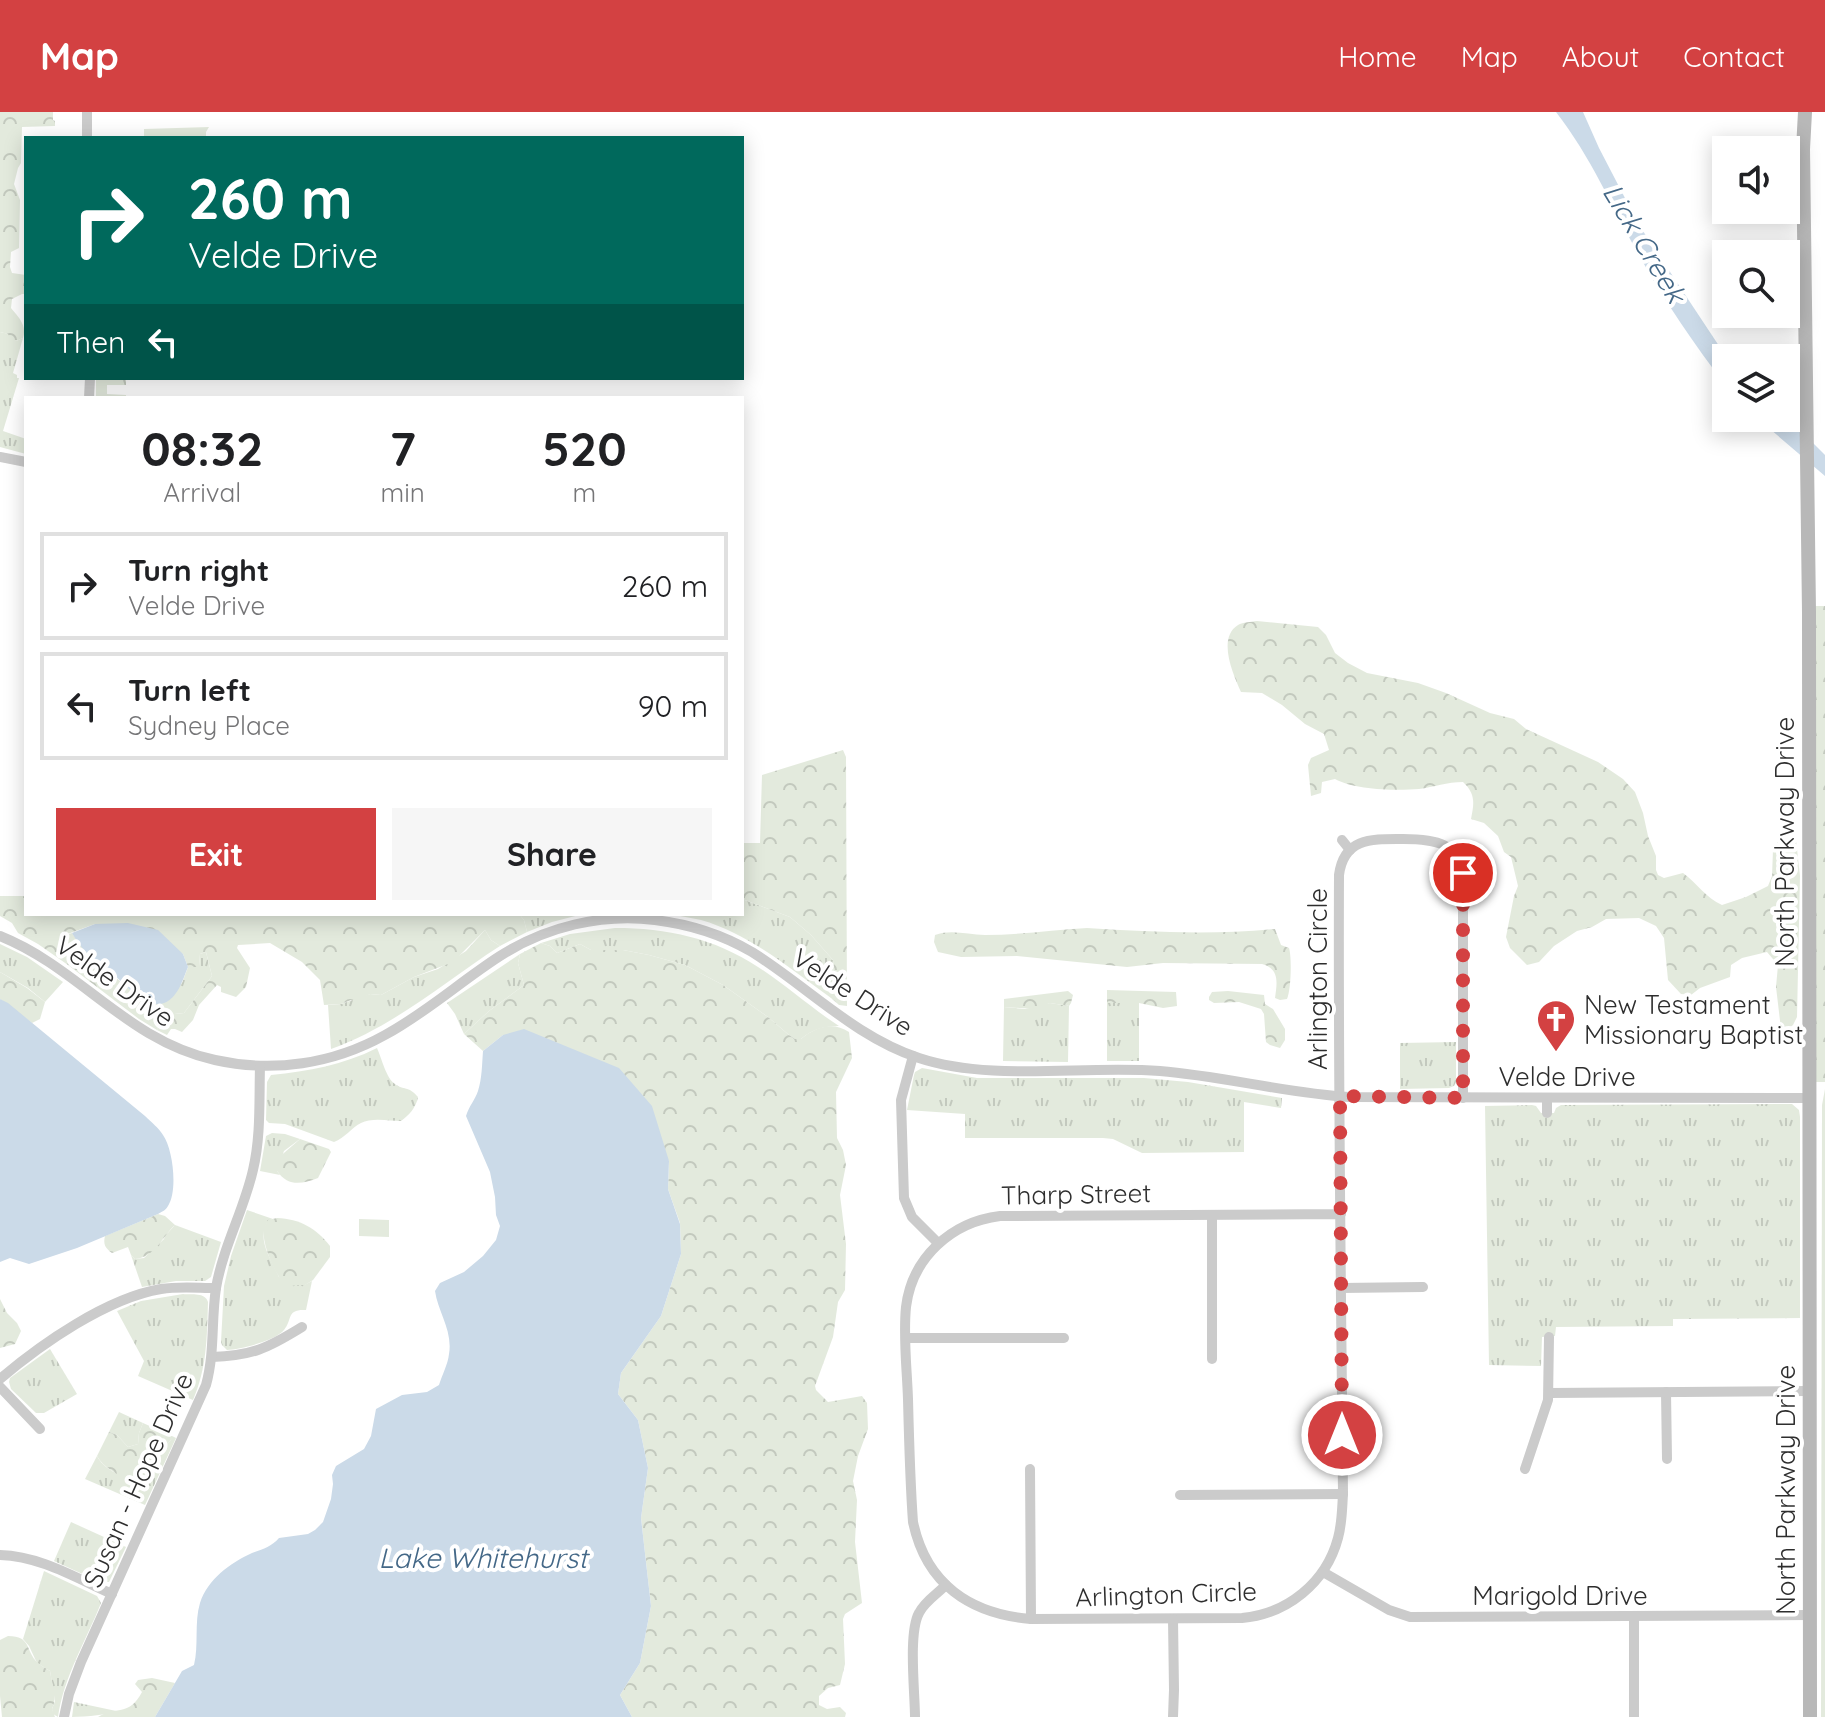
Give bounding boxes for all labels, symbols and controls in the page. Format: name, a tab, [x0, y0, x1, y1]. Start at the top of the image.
text: Map	[40, 32, 119, 80]
text: Home	[1338, 39, 1417, 74]
text: Map	[1461, 39, 1518, 74]
text: About	[1562, 39, 1639, 74]
text: Contact	[1683, 39, 1785, 74]
map controls	[1712, 136, 1800, 432]
button: sound	[1712, 136, 1800, 224]
text: 260 m	[188, 163, 353, 233]
icon: right	[56, 168, 160, 272]
water label: Lick Creek	[1596, 177, 1696, 312]
text: Velde Drive	[188, 232, 378, 277]
button: search	[1712, 240, 1800, 328]
icon: left	[141, 320, 185, 364]
text: Then	[56, 323, 125, 361]
button: layers	[1712, 344, 1800, 432]
text: 08:32	[141, 418, 263, 478]
text: 7	[390, 418, 416, 478]
text: 520	[542, 418, 627, 478]
text: Arrival	[163, 476, 241, 509]
text: min	[381, 476, 425, 509]
text: m	[573, 476, 596, 509]
text: Turn right	[128, 551, 269, 589]
icon: right	[60, 564, 104, 608]
text: 260 m	[622, 567, 708, 605]
text: Velde Drive	[128, 589, 265, 622]
text: Turn left	[128, 671, 251, 709]
icon: left	[60, 684, 104, 728]
text: 90 m	[638, 687, 708, 725]
text: Sydney Place	[128, 709, 290, 742]
street label: North Parkway Drive	[1768, 717, 1801, 967]
button: Exit	[56, 808, 376, 900]
button: Share	[392, 808, 712, 900]
pin	[1429, 839, 1497, 907]
icon: arrive	[1441, 851, 1485, 895]
street label: Arlington Circle	[1301, 888, 1334, 1070]
street label: Velde Drive	[49, 928, 181, 1034]
street label: Velde Drive	[786, 941, 920, 1043]
place label: New Testament Missionary Baptist	[1584, 988, 1803, 1051]
church icon: New Testament Missionary Baptist	[1535, 998, 1577, 1053]
street label: Velde Drive	[1498, 1060, 1636, 1093]
street label: Tharp Street	[1001, 1176, 1151, 1212]
street label: North Parkway Drive	[1769, 1365, 1802, 1615]
street label: Susan - Hope Drive	[76, 1368, 200, 1592]
position arrow	[1300, 1393, 1384, 1477]
water label: Lake Whitehurst	[378, 1540, 591, 1575]
street label: Arlington Circle	[1074, 1574, 1258, 1614]
street label: Marigold Drive	[1472, 1579, 1648, 1612]

